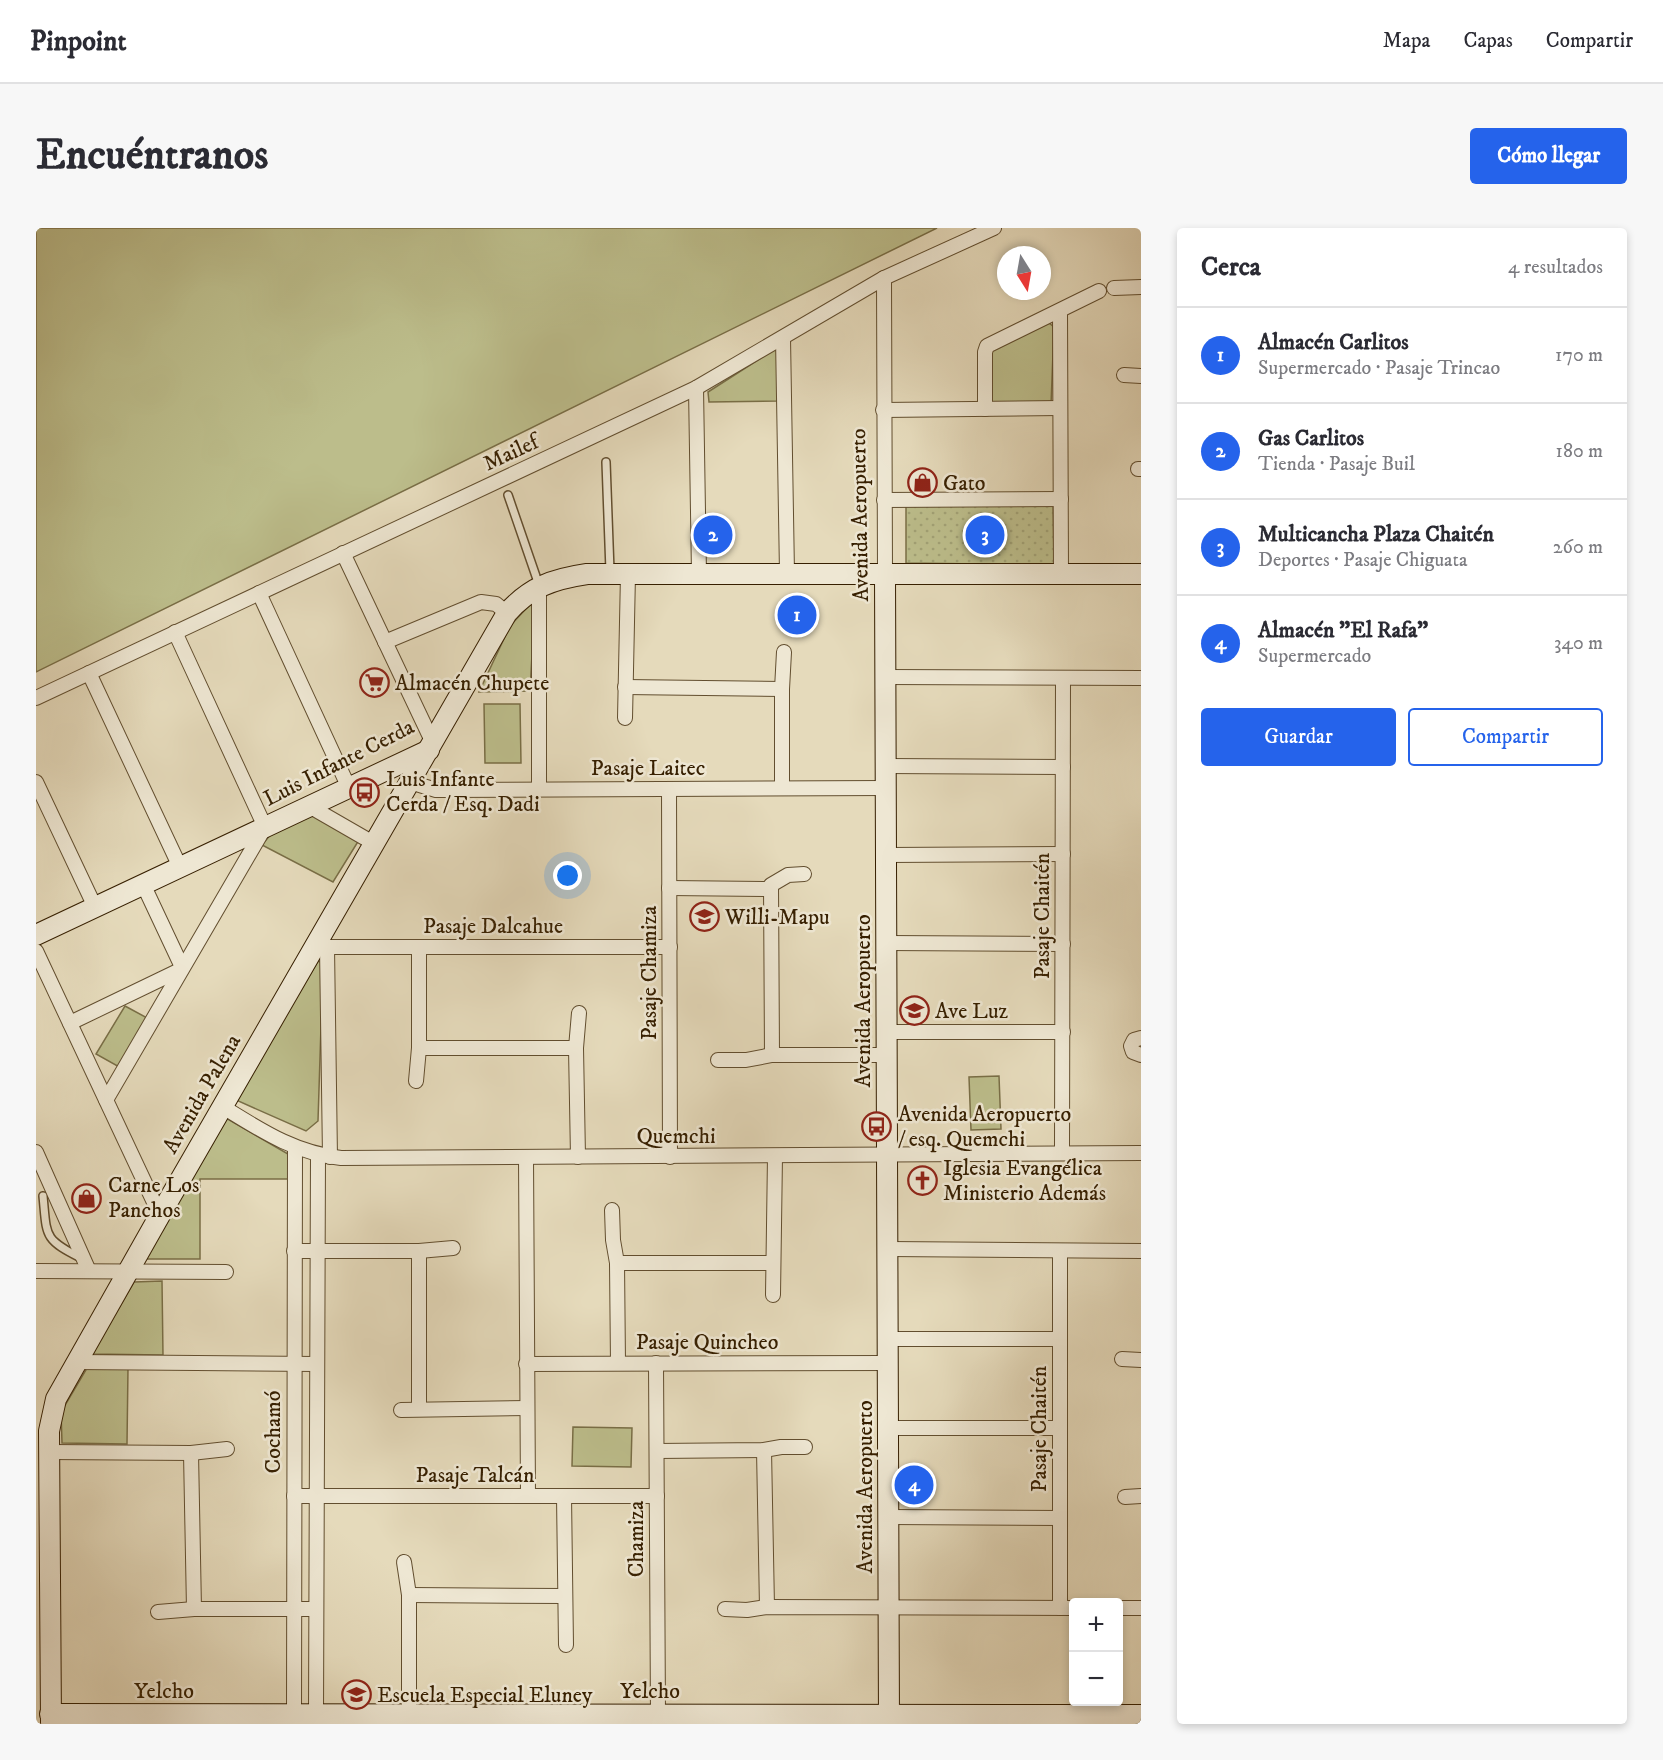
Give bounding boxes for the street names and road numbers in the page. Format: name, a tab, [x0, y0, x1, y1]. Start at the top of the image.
street label: Mailef	[479, 427, 547, 477]
street label: Avenida Aeropuerto	[845, 428, 875, 602]
street label: Luis Infante Cerda	[259, 713, 419, 813]
street label: Pasaje Laitec	[591, 755, 705, 782]
street label: Pasaje Chaitén	[1029, 852, 1056, 979]
street label: Pasaje Chamiza	[636, 905, 663, 1040]
street label: Pasaje Dalcahue	[423, 913, 563, 940]
street label: Avenida Aeropuerto	[850, 914, 877, 1088]
street label: Avenida Palena	[157, 1029, 247, 1158]
street label: Quemchi	[636, 1123, 716, 1150]
street label: Pasaje Quincheo	[636, 1329, 778, 1356]
street label: Pasaje Chaitén	[1026, 1365, 1053, 1492]
street label: Cochamó	[260, 1391, 287, 1473]
street label: Avenida Aeropuerto	[852, 1400, 879, 1574]
street label: Pasaje Talcán	[416, 1462, 535, 1489]
street label: Chamiza	[623, 1500, 650, 1577]
street label: Yelcho	[134, 1678, 194, 1705]
street label: Yelcho	[620, 1678, 680, 1705]

